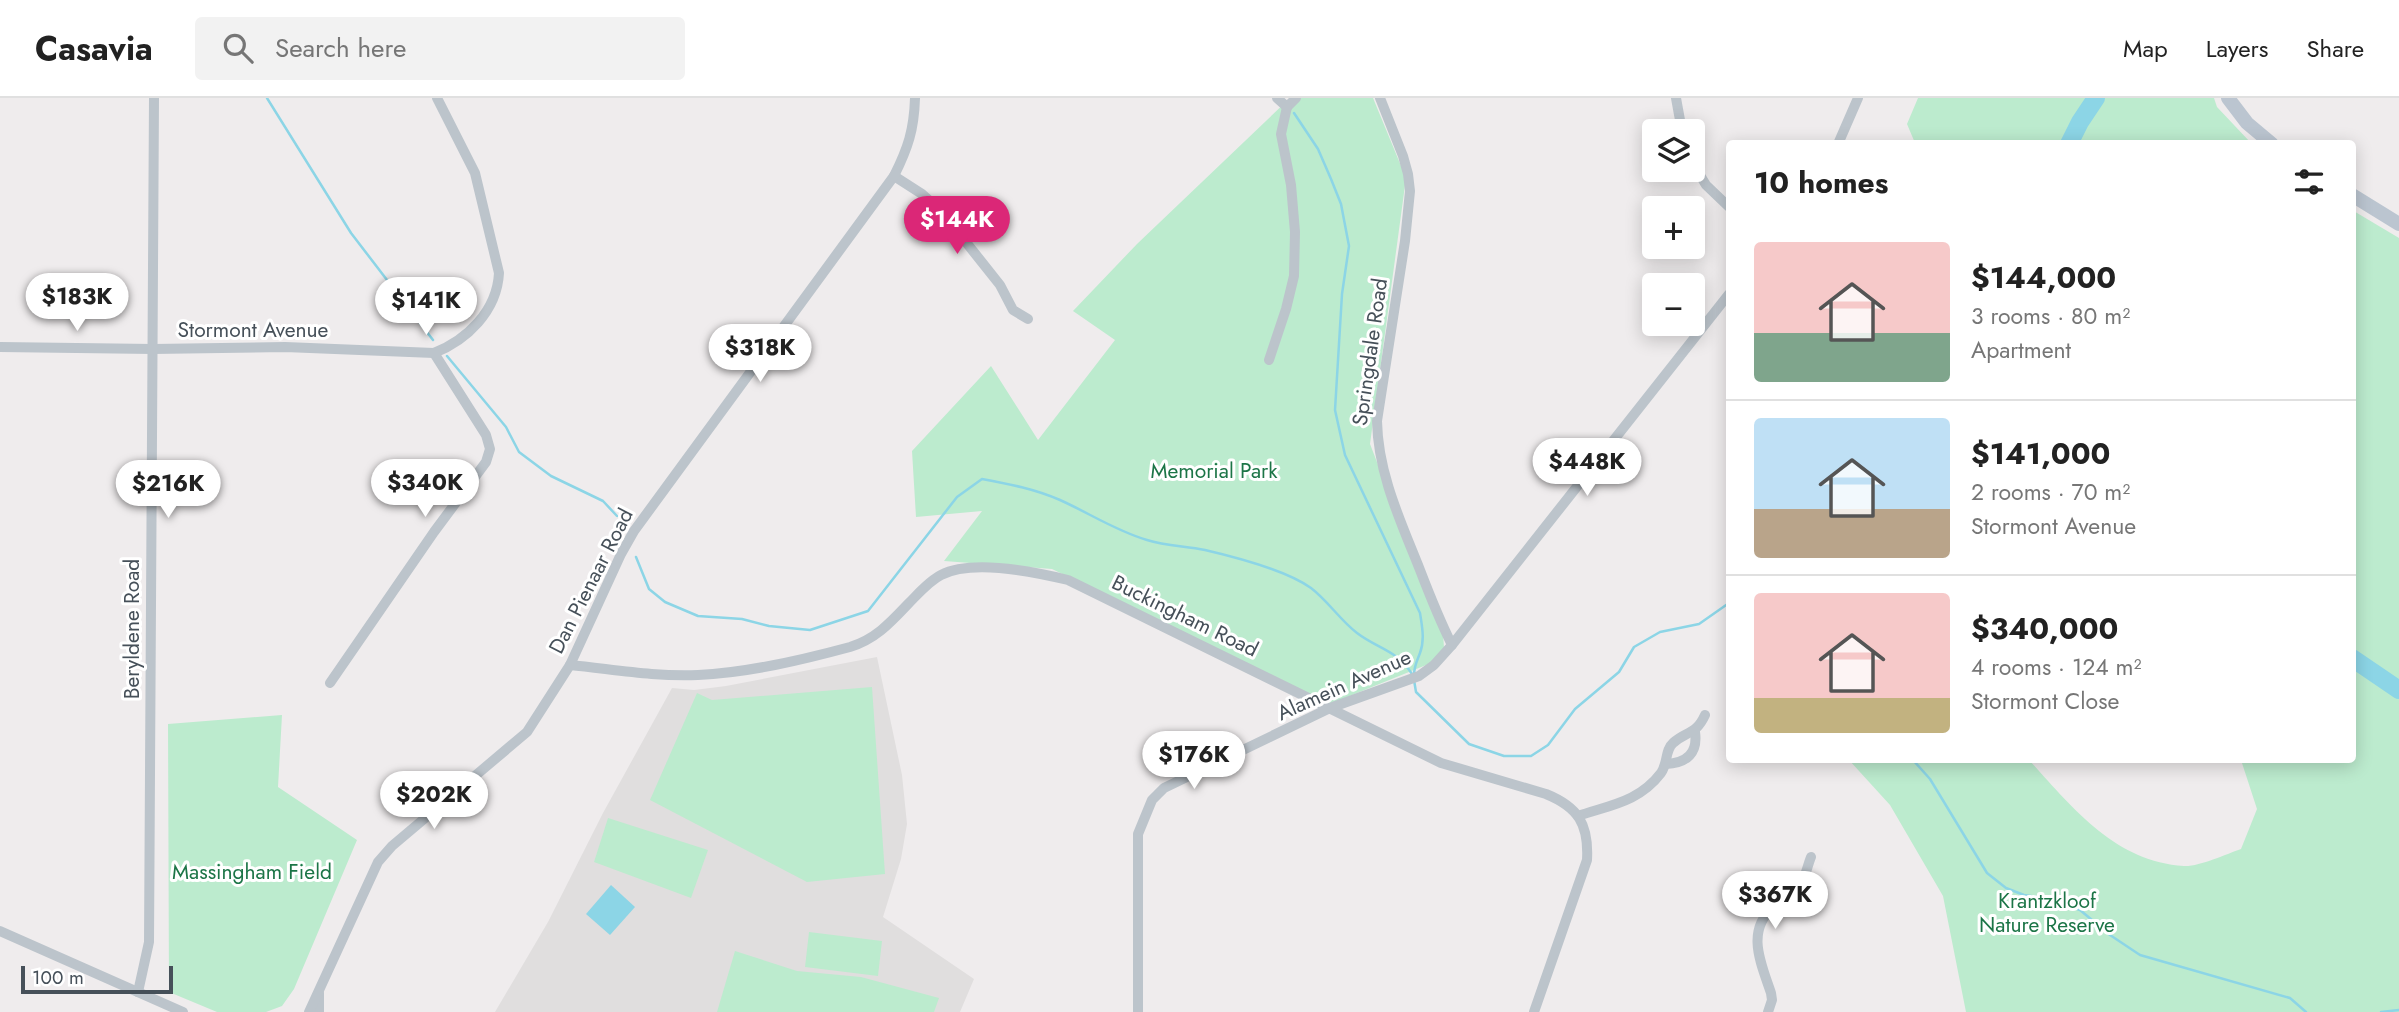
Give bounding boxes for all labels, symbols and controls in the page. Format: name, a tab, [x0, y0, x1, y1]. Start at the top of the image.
search box	[195, 17, 685, 80]
text: Casavia	[35, 25, 153, 72]
icon: search	[219, 29, 257, 67]
text: Search here	[275, 29, 406, 67]
text: Map	[2123, 31, 2168, 66]
text: Layers	[2206, 31, 2268, 66]
text: Share	[2306, 31, 2364, 66]
map controls	[1642, 119, 1705, 336]
button: layers	[1642, 119, 1705, 182]
text: 10 homes	[1754, 161, 1888, 204]
icon: filters	[2290, 163, 2328, 201]
button: +	[1642, 196, 1705, 259]
pin: $144K	[908, 197, 1006, 256]
text: $144K	[920, 202, 994, 236]
text: $144,000	[1971, 256, 2116, 299]
icon: home	[1810, 270, 1894, 354]
button: −	[1642, 273, 1705, 336]
pin: $183K	[28, 274, 126, 333]
street label: Springdale Road	[1345, 276, 1395, 428]
pin: $141K	[377, 278, 475, 337]
text: $183K	[42, 279, 112, 313]
text: $141K	[391, 283, 461, 317]
text: 3 rooms · 80 m²	[1971, 299, 2130, 333]
street label: Stormont Avenue	[178, 315, 329, 345]
pin: $318K	[711, 324, 809, 384]
text: $318K	[725, 330, 795, 364]
text: Apartment	[1971, 333, 2071, 367]
text: $141,000	[1971, 432, 2110, 475]
pin: $448K	[1538, 438, 1636, 498]
text: $448K	[1549, 444, 1625, 478]
icon: home	[1810, 446, 1894, 530]
park label: Memorial Park	[1151, 456, 1278, 486]
pin: $216K	[119, 460, 217, 520]
pin: $340K	[376, 460, 474, 519]
text: $340K	[387, 465, 463, 499]
text: $216K	[132, 466, 204, 500]
text: 2 rooms · 70 m²	[1971, 475, 2130, 509]
street label: Dan Pienaar Road	[541, 503, 641, 659]
text: Stormont Avenue	[1971, 509, 2136, 543]
street label: Beryldene Road	[117, 559, 147, 699]
street label: Buckingham Road	[1107, 568, 1263, 664]
text: $340,000	[1971, 607, 2118, 650]
icon: home	[1810, 621, 1894, 705]
street label: Alamein Avenue	[1272, 642, 1416, 728]
text: 4 rooms · 124 m²	[1971, 650, 2142, 684]
text: Stormont Close	[1971, 684, 2119, 718]
pin: $176K	[1145, 732, 1243, 791]
text: $176K	[1158, 737, 1230, 771]
pin: $202K	[385, 772, 483, 831]
text: $202K	[396, 777, 472, 811]
park label: Massingham Field	[172, 857, 332, 887]
pin: $367K	[1726, 872, 1824, 931]
text: $367K	[1738, 877, 1812, 911]
park label: Krantzkloof Nature Reserve	[1979, 886, 2115, 940]
scale bar	[21, 963, 173, 995]
text: 100 m	[32, 964, 84, 991]

